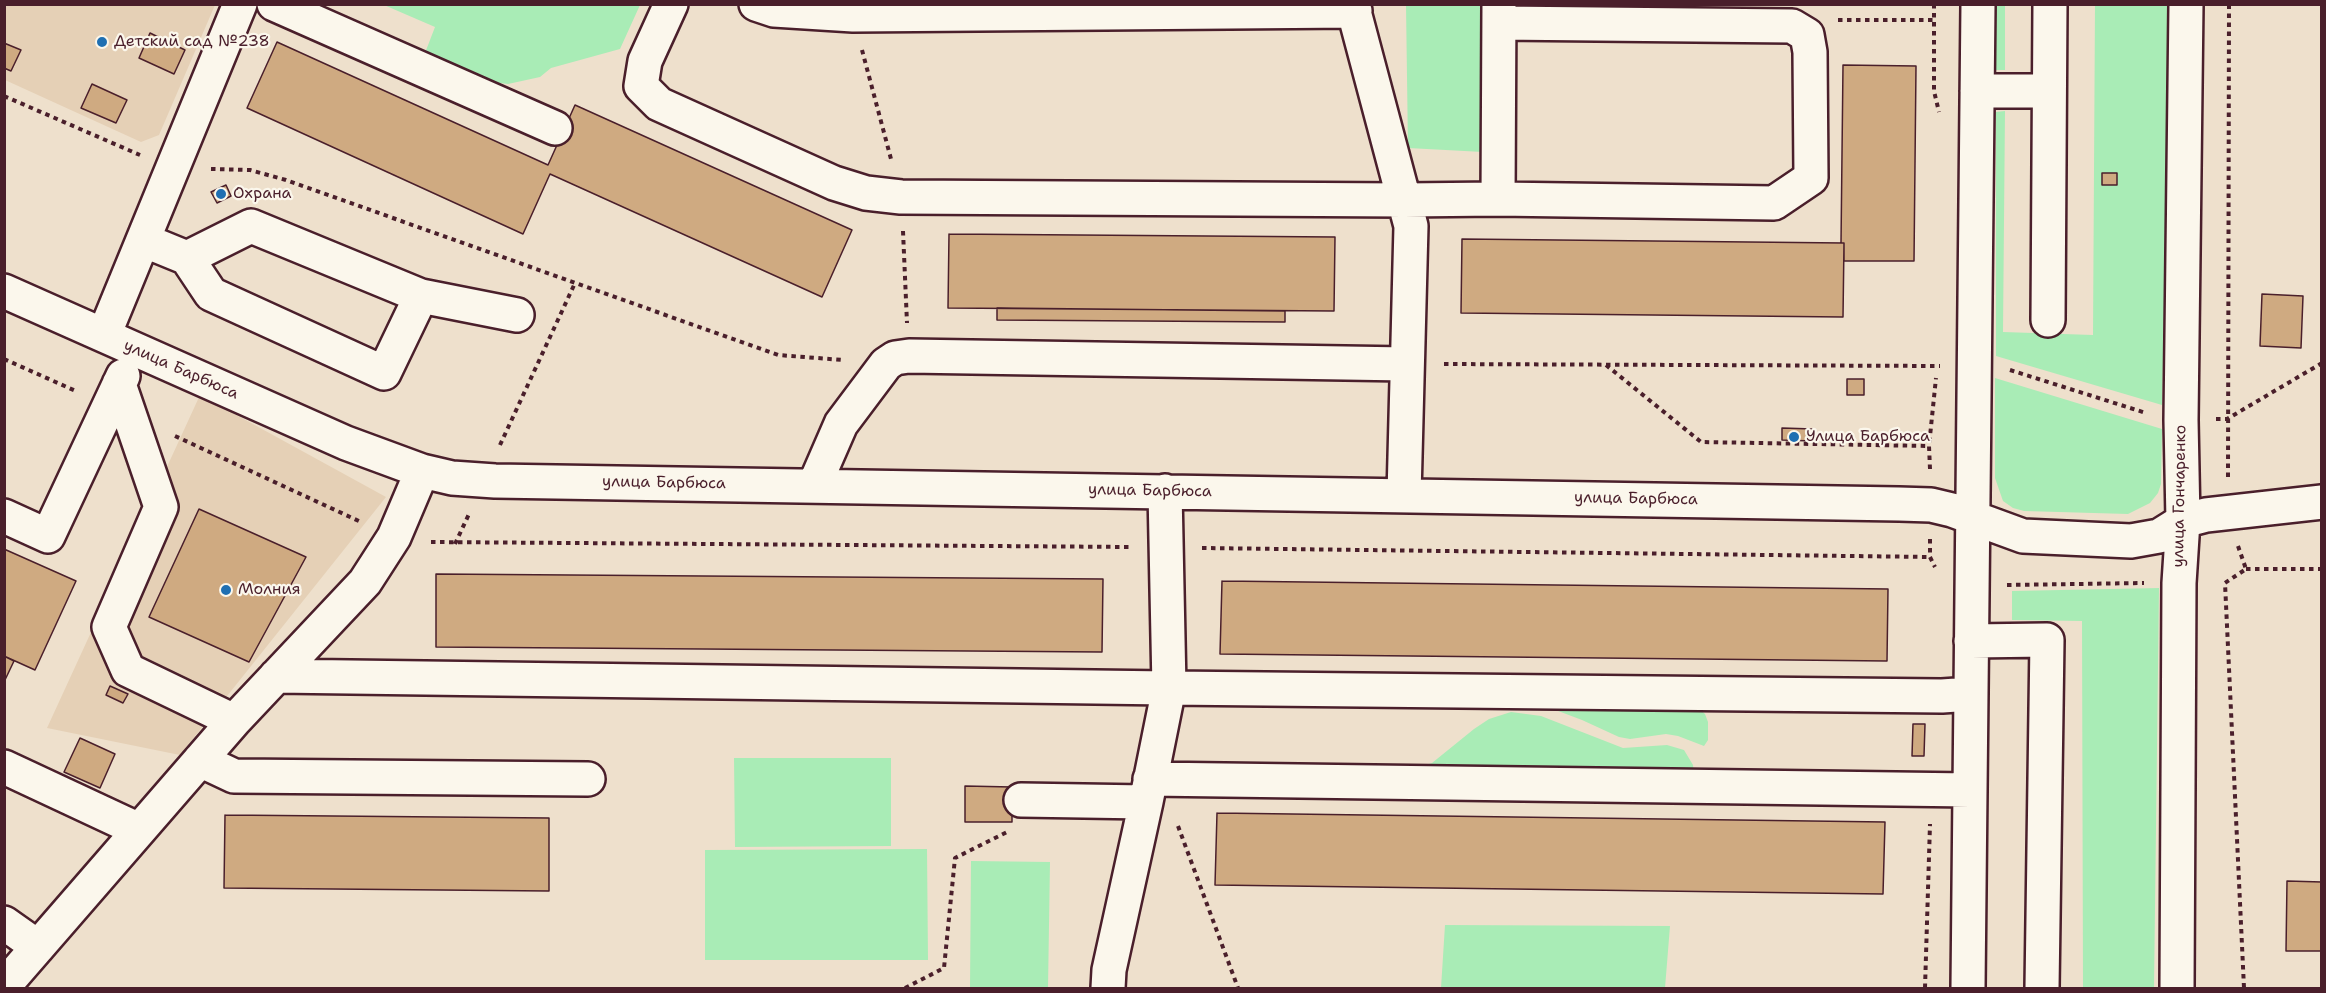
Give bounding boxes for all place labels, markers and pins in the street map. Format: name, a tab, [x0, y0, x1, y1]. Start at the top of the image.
place label: Детский сад №238	[114, 32, 270, 52]
marker: Детский сад №238	[95, 35, 109, 49]
place label: Охрана	[233, 184, 291, 204]
marker: Охрана	[214, 187, 228, 201]
place label: Улица Барбюса	[1806, 427, 1930, 447]
marker: Улица Барбюса	[1787, 430, 1801, 444]
place label: Молния	[238, 580, 301, 600]
marker: Молния	[219, 583, 233, 597]

